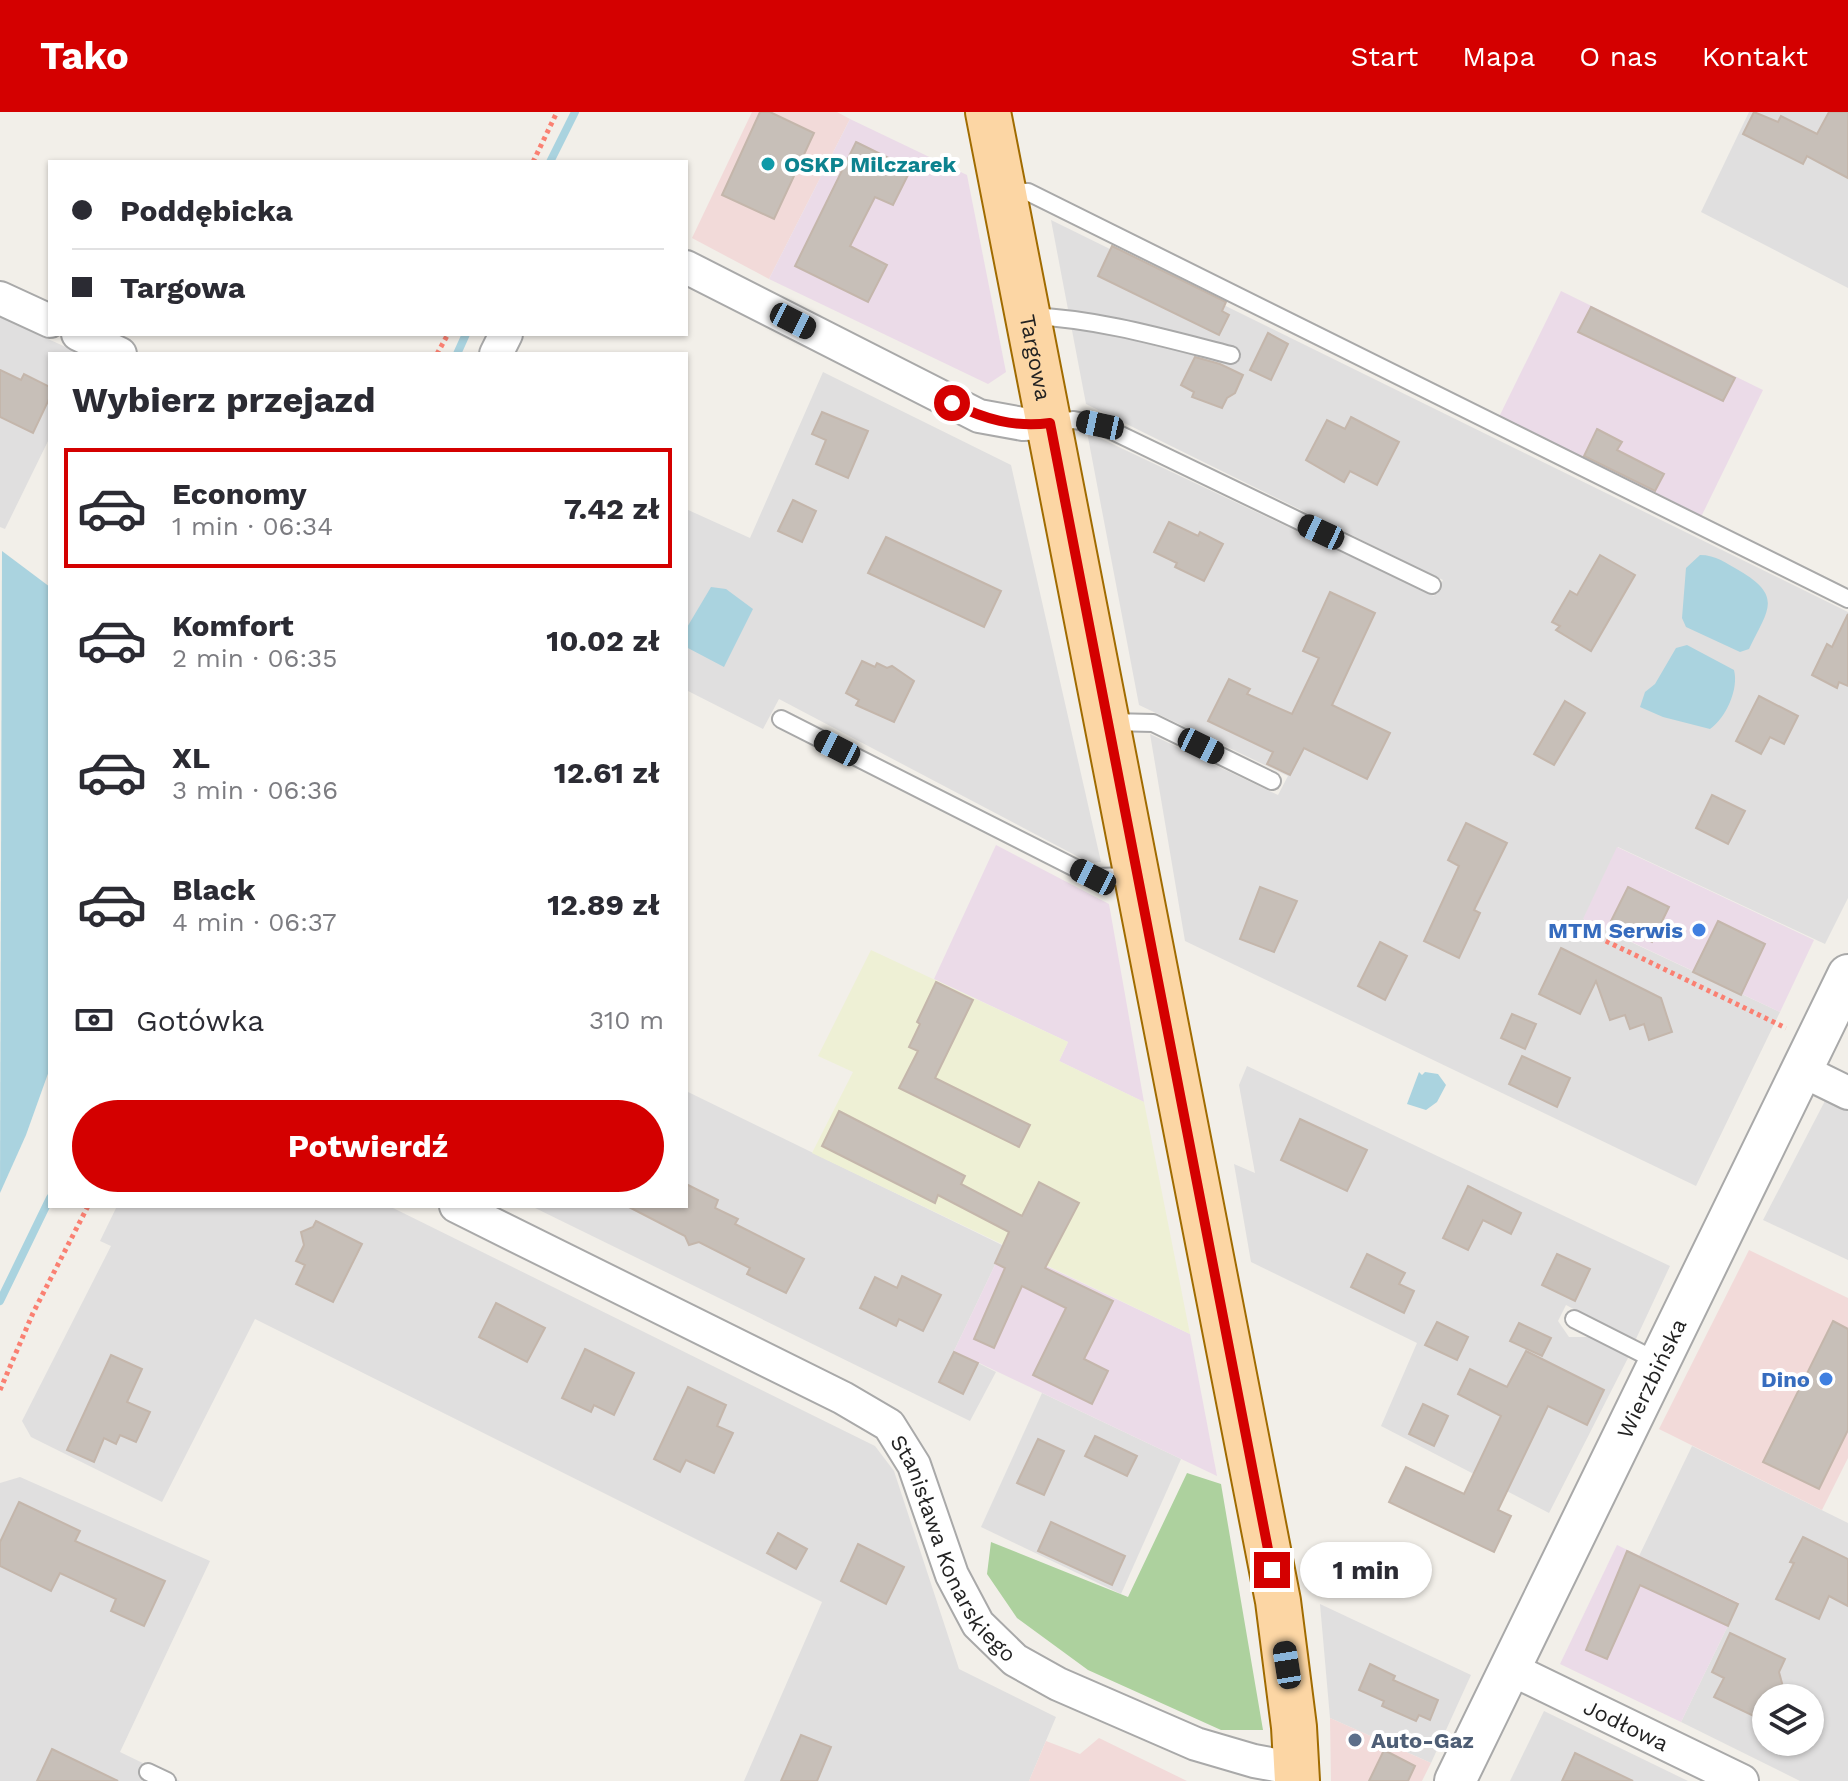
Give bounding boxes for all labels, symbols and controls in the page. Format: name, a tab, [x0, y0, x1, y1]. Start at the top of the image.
text: Tako	[40, 34, 129, 78]
text: Start	[1350, 40, 1418, 73]
text: Mapa	[1462, 40, 1535, 73]
text: O nas	[1579, 40, 1658, 73]
text: Kontakt	[1702, 40, 1808, 73]
place label: OSKP Milczarek	[784, 152, 957, 177]
marker: OSKP Milczarek	[759, 155, 777, 173]
text: Poddębicka	[120, 193, 293, 228]
text: Targowa	[120, 270, 245, 305]
car	[766, 299, 820, 343]
street label: Targowa	[1015, 312, 1056, 403]
text: Wybierz przejazd	[72, 379, 376, 421]
route start	[934, 385, 970, 421]
car	[1074, 408, 1126, 442]
icon: car	[76, 472, 148, 544]
text: Economy	[172, 476, 307, 511]
text: 7.42 zł	[564, 491, 660, 526]
text: 1 min · 06:34	[172, 511, 333, 541]
car	[1294, 511, 1348, 553]
icon: car	[76, 604, 148, 676]
text: Komfort	[172, 608, 294, 643]
text: 10.02 zł	[546, 623, 660, 658]
text: 2 min · 06:35	[172, 643, 337, 673]
car	[1174, 725, 1228, 767]
car	[810, 726, 864, 770]
icon: car	[76, 736, 148, 808]
text: XL	[172, 740, 210, 775]
text: 12.61 zł	[554, 755, 660, 790]
text: 3 min · 06:36	[172, 775, 338, 805]
car	[1066, 855, 1120, 899]
icon: car	[76, 868, 148, 940]
text: Black	[172, 872, 256, 907]
text: 12.89 zł	[547, 887, 660, 922]
text: 4 min · 06:37	[172, 907, 337, 937]
place label: MTM Serwis	[1548, 918, 1683, 943]
marker: MTM Serwis	[1690, 921, 1708, 939]
icon: cash	[72, 998, 116, 1042]
text: Gotówka	[136, 1003, 264, 1038]
text: 310 m	[589, 1005, 664, 1035]
button: Potwierdź	[72, 1100, 664, 1192]
street label: Wierzbińska	[1612, 1314, 1691, 1442]
place label: Dino	[1761, 1367, 1810, 1392]
marker: Dino	[1817, 1370, 1835, 1388]
street label: Stanisława Konarskiego	[886, 1430, 1021, 1667]
callout: 1 min	[1300, 1542, 1432, 1598]
route end	[1254, 1552, 1290, 1588]
text: 1 min	[1333, 1555, 1399, 1585]
car	[1271, 1639, 1303, 1691]
map controls	[1752, 1684, 1824, 1756]
button: layers	[1752, 1684, 1824, 1756]
street label: Jodłowa	[1580, 1694, 1673, 1756]
place label: Auto-Gaz	[1371, 1728, 1474, 1753]
marker: Auto-Gaz	[1346, 1731, 1364, 1749]

